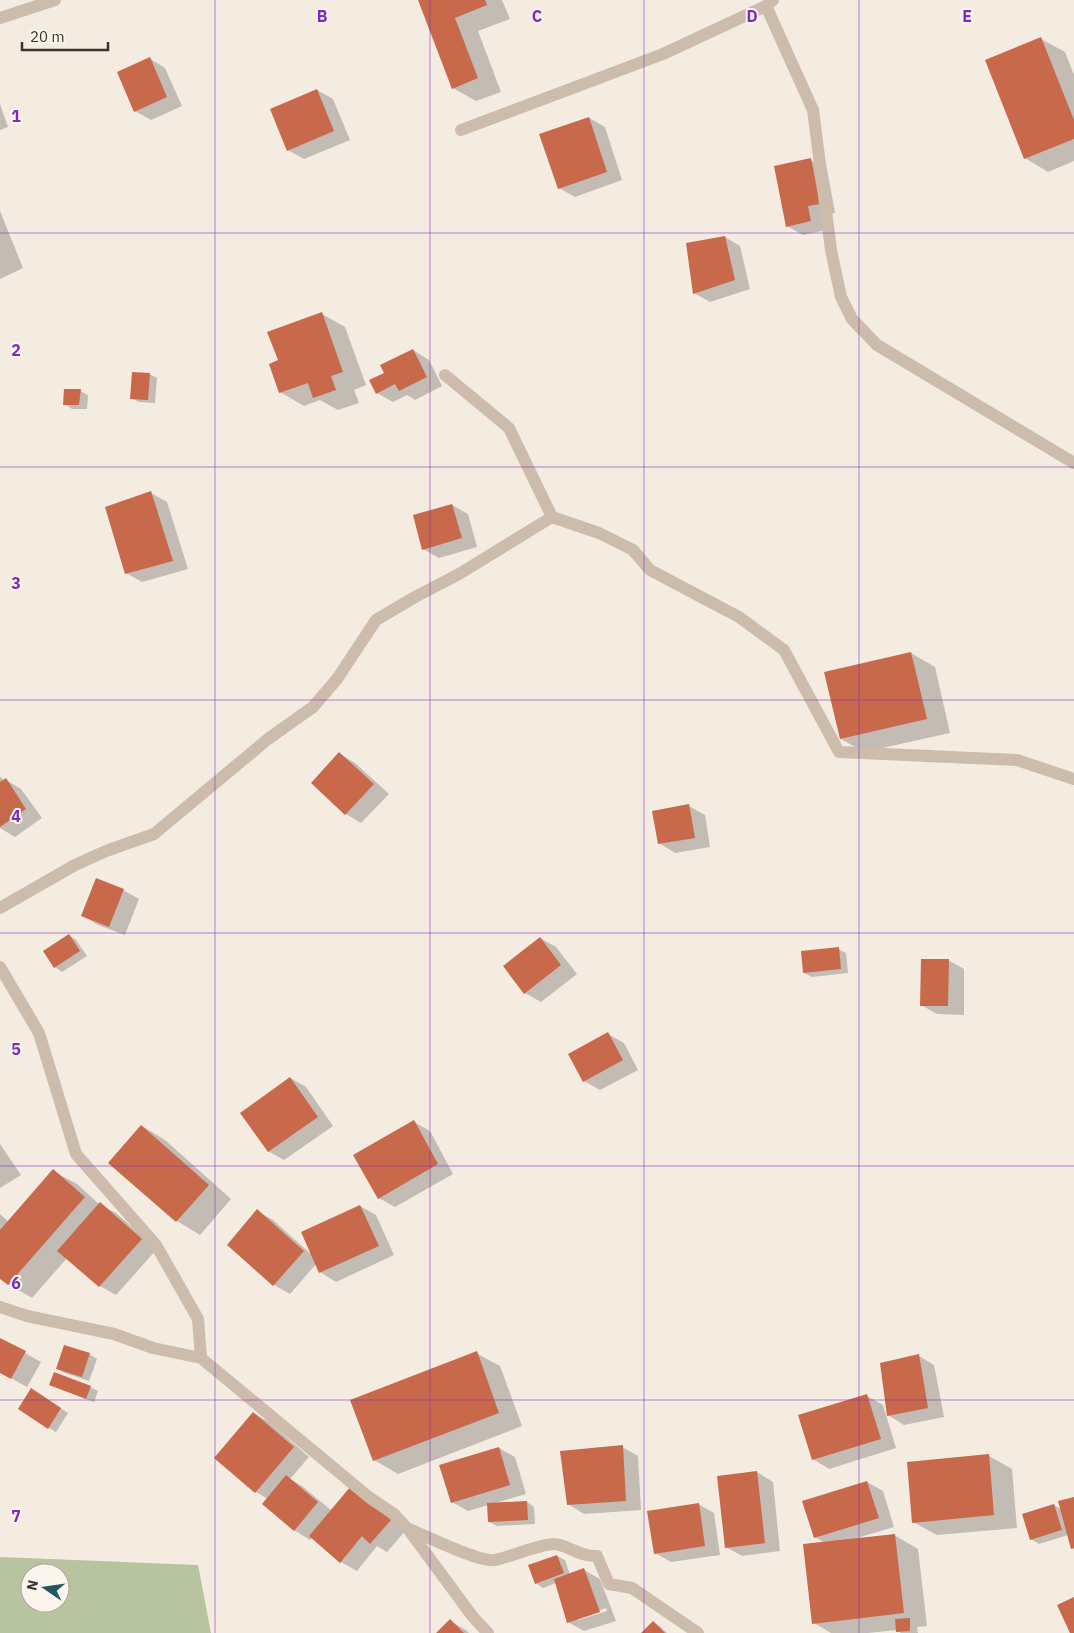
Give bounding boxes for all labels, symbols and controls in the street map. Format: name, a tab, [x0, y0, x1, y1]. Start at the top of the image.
text: B	[317, 6, 328, 26]
text: C	[532, 6, 542, 26]
text: D	[746, 6, 758, 26]
text: E	[962, 6, 972, 26]
scale bar	[22, 20, 109, 52]
text: 20 m	[30, 27, 65, 46]
text: 1	[11, 106, 21, 126]
text: 2	[11, 340, 21, 360]
text: 3	[11, 573, 21, 593]
text: 4	[11, 806, 21, 826]
text: 5	[11, 1039, 21, 1059]
text: 6	[11, 1273, 21, 1293]
text: 7	[11, 1506, 21, 1526]
north arrow	[20, 1563, 70, 1613]
text: N	[22, 1578, 42, 1592]

